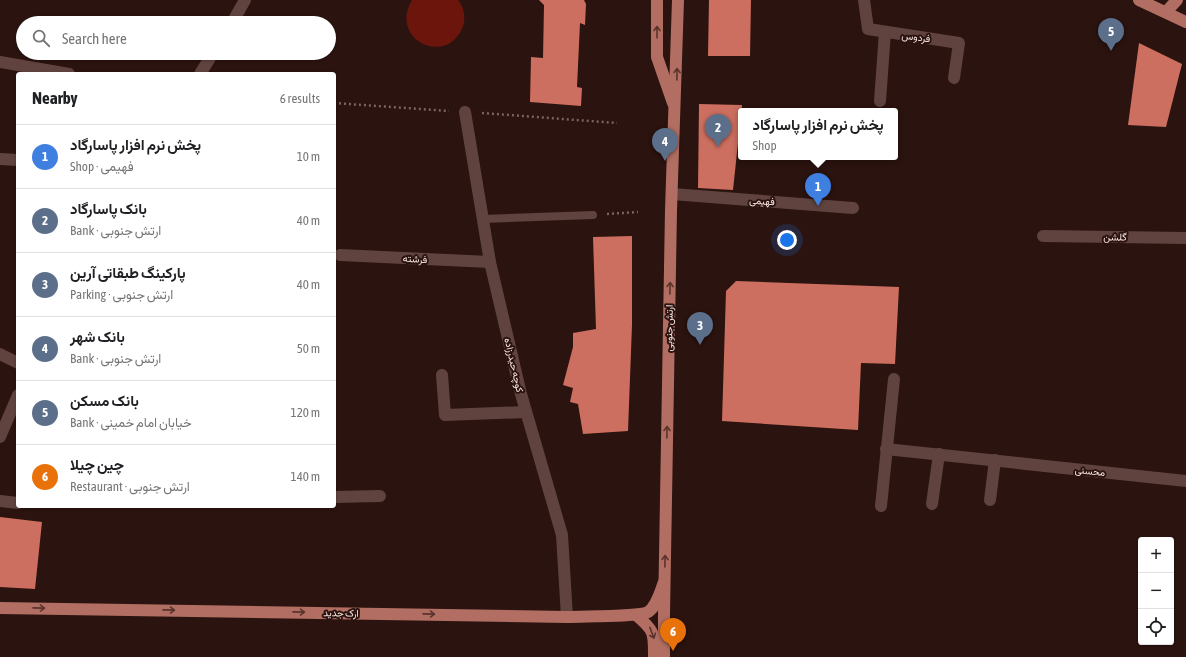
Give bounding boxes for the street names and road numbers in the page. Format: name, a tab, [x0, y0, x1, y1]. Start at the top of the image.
street label: فردوس	[901, 30, 931, 45]
street label: فهیمی	[749, 195, 776, 208]
street label: گلشن	[1103, 231, 1127, 244]
street label: فرشته	[402, 253, 428, 266]
street label: ارتش جنوبی	[663, 305, 676, 351]
street label: کوچه حیدرزاده	[500, 337, 526, 394]
street label: محسنی	[1074, 464, 1106, 479]
street label: ارک جدید	[323, 607, 359, 620]

